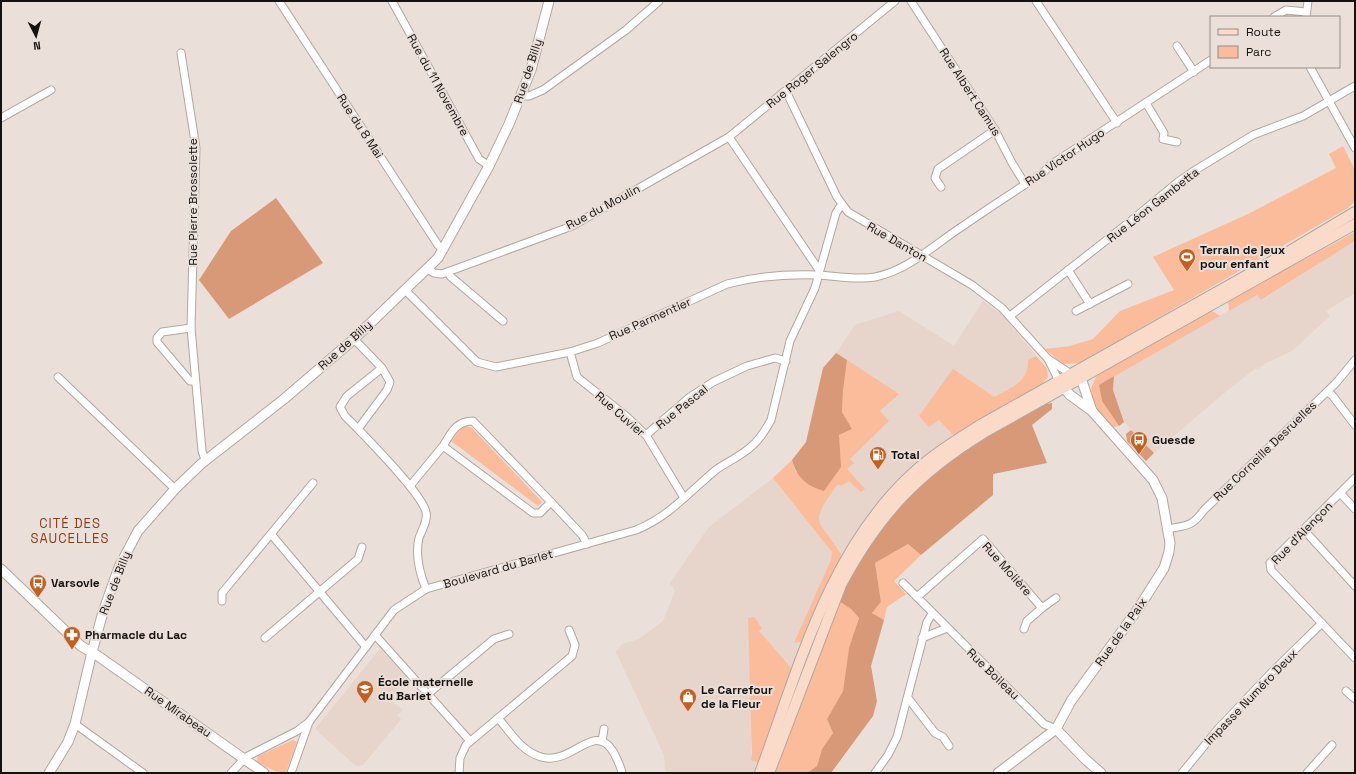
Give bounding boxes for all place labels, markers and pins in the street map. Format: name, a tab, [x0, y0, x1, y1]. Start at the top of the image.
place label: Terrain de jeux pour enfant	[1200, 242, 1285, 272]
sports icon: Terrain de jeux pour enfant	[1177, 247, 1197, 272]
bus stop icon: Guesde	[1129, 430, 1149, 455]
place label: Guesde	[1152, 432, 1195, 448]
fuel station icon: Total	[868, 445, 888, 470]
place label: Total	[891, 447, 920, 463]
bus stop icon: Varsovie	[28, 573, 48, 598]
place label: Varsovie	[51, 575, 100, 591]
pharmacy icon: Pharmacie du Lac	[62, 625, 82, 650]
place label: Pharmacie du Lac	[85, 627, 187, 643]
place label: École maternelle du Barlet	[378, 674, 474, 704]
school or university icon: École maternelle du Barlet	[355, 679, 375, 704]
place label: Le Carrefour de la Fleur	[701, 682, 773, 712]
shop icon: Le Carrefour de la Fleur	[678, 687, 698, 712]

